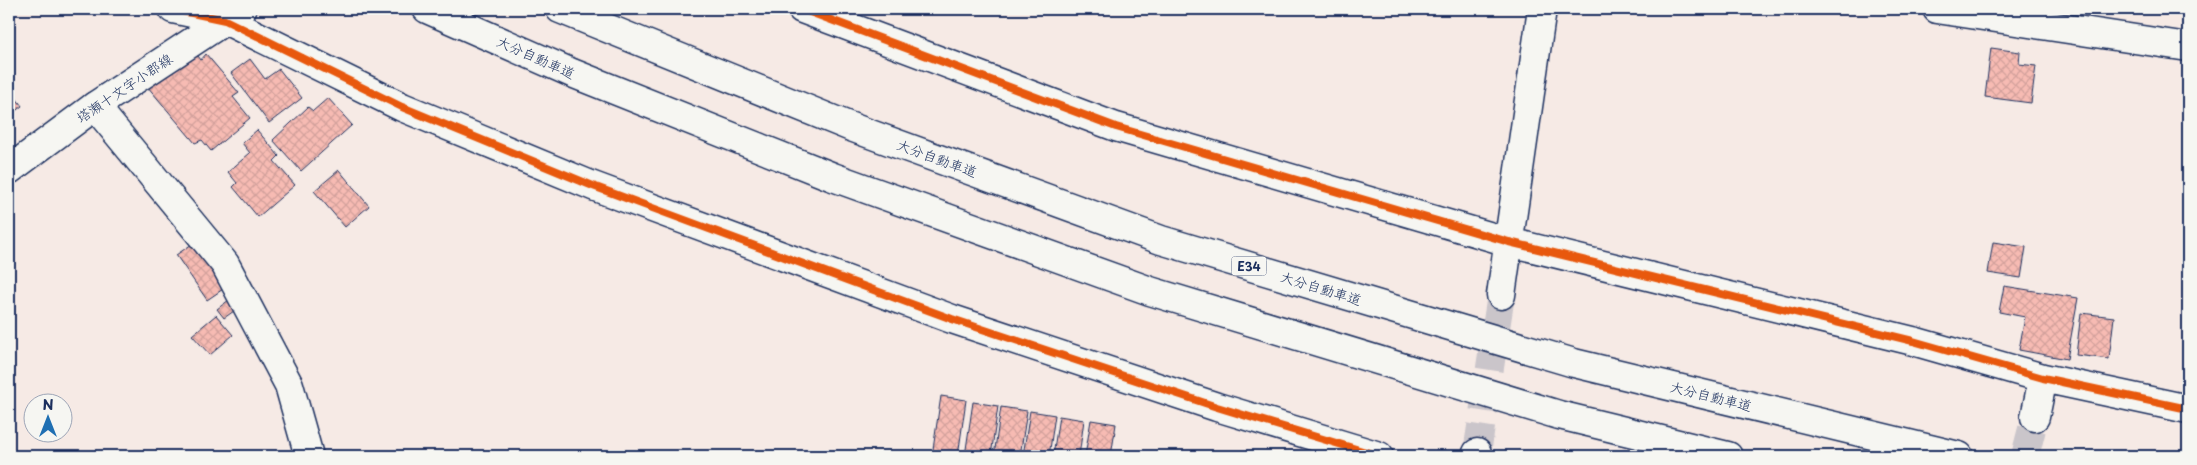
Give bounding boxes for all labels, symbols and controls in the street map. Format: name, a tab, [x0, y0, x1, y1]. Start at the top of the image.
street label: 大分自動車道	[493, 30, 579, 84]
street label: 塔瀬十文字小郡線	[72, 48, 176, 128]
street label: 大分自動車道	[894, 134, 980, 182]
road number: E34	[1232, 256, 1266, 276]
street label: 大分自動車道	[1278, 266, 1364, 310]
street label: 大分自動車道	[1668, 376, 1754, 416]
north arrow	[22, 392, 72, 442]
text: N	[42, 394, 54, 415]

